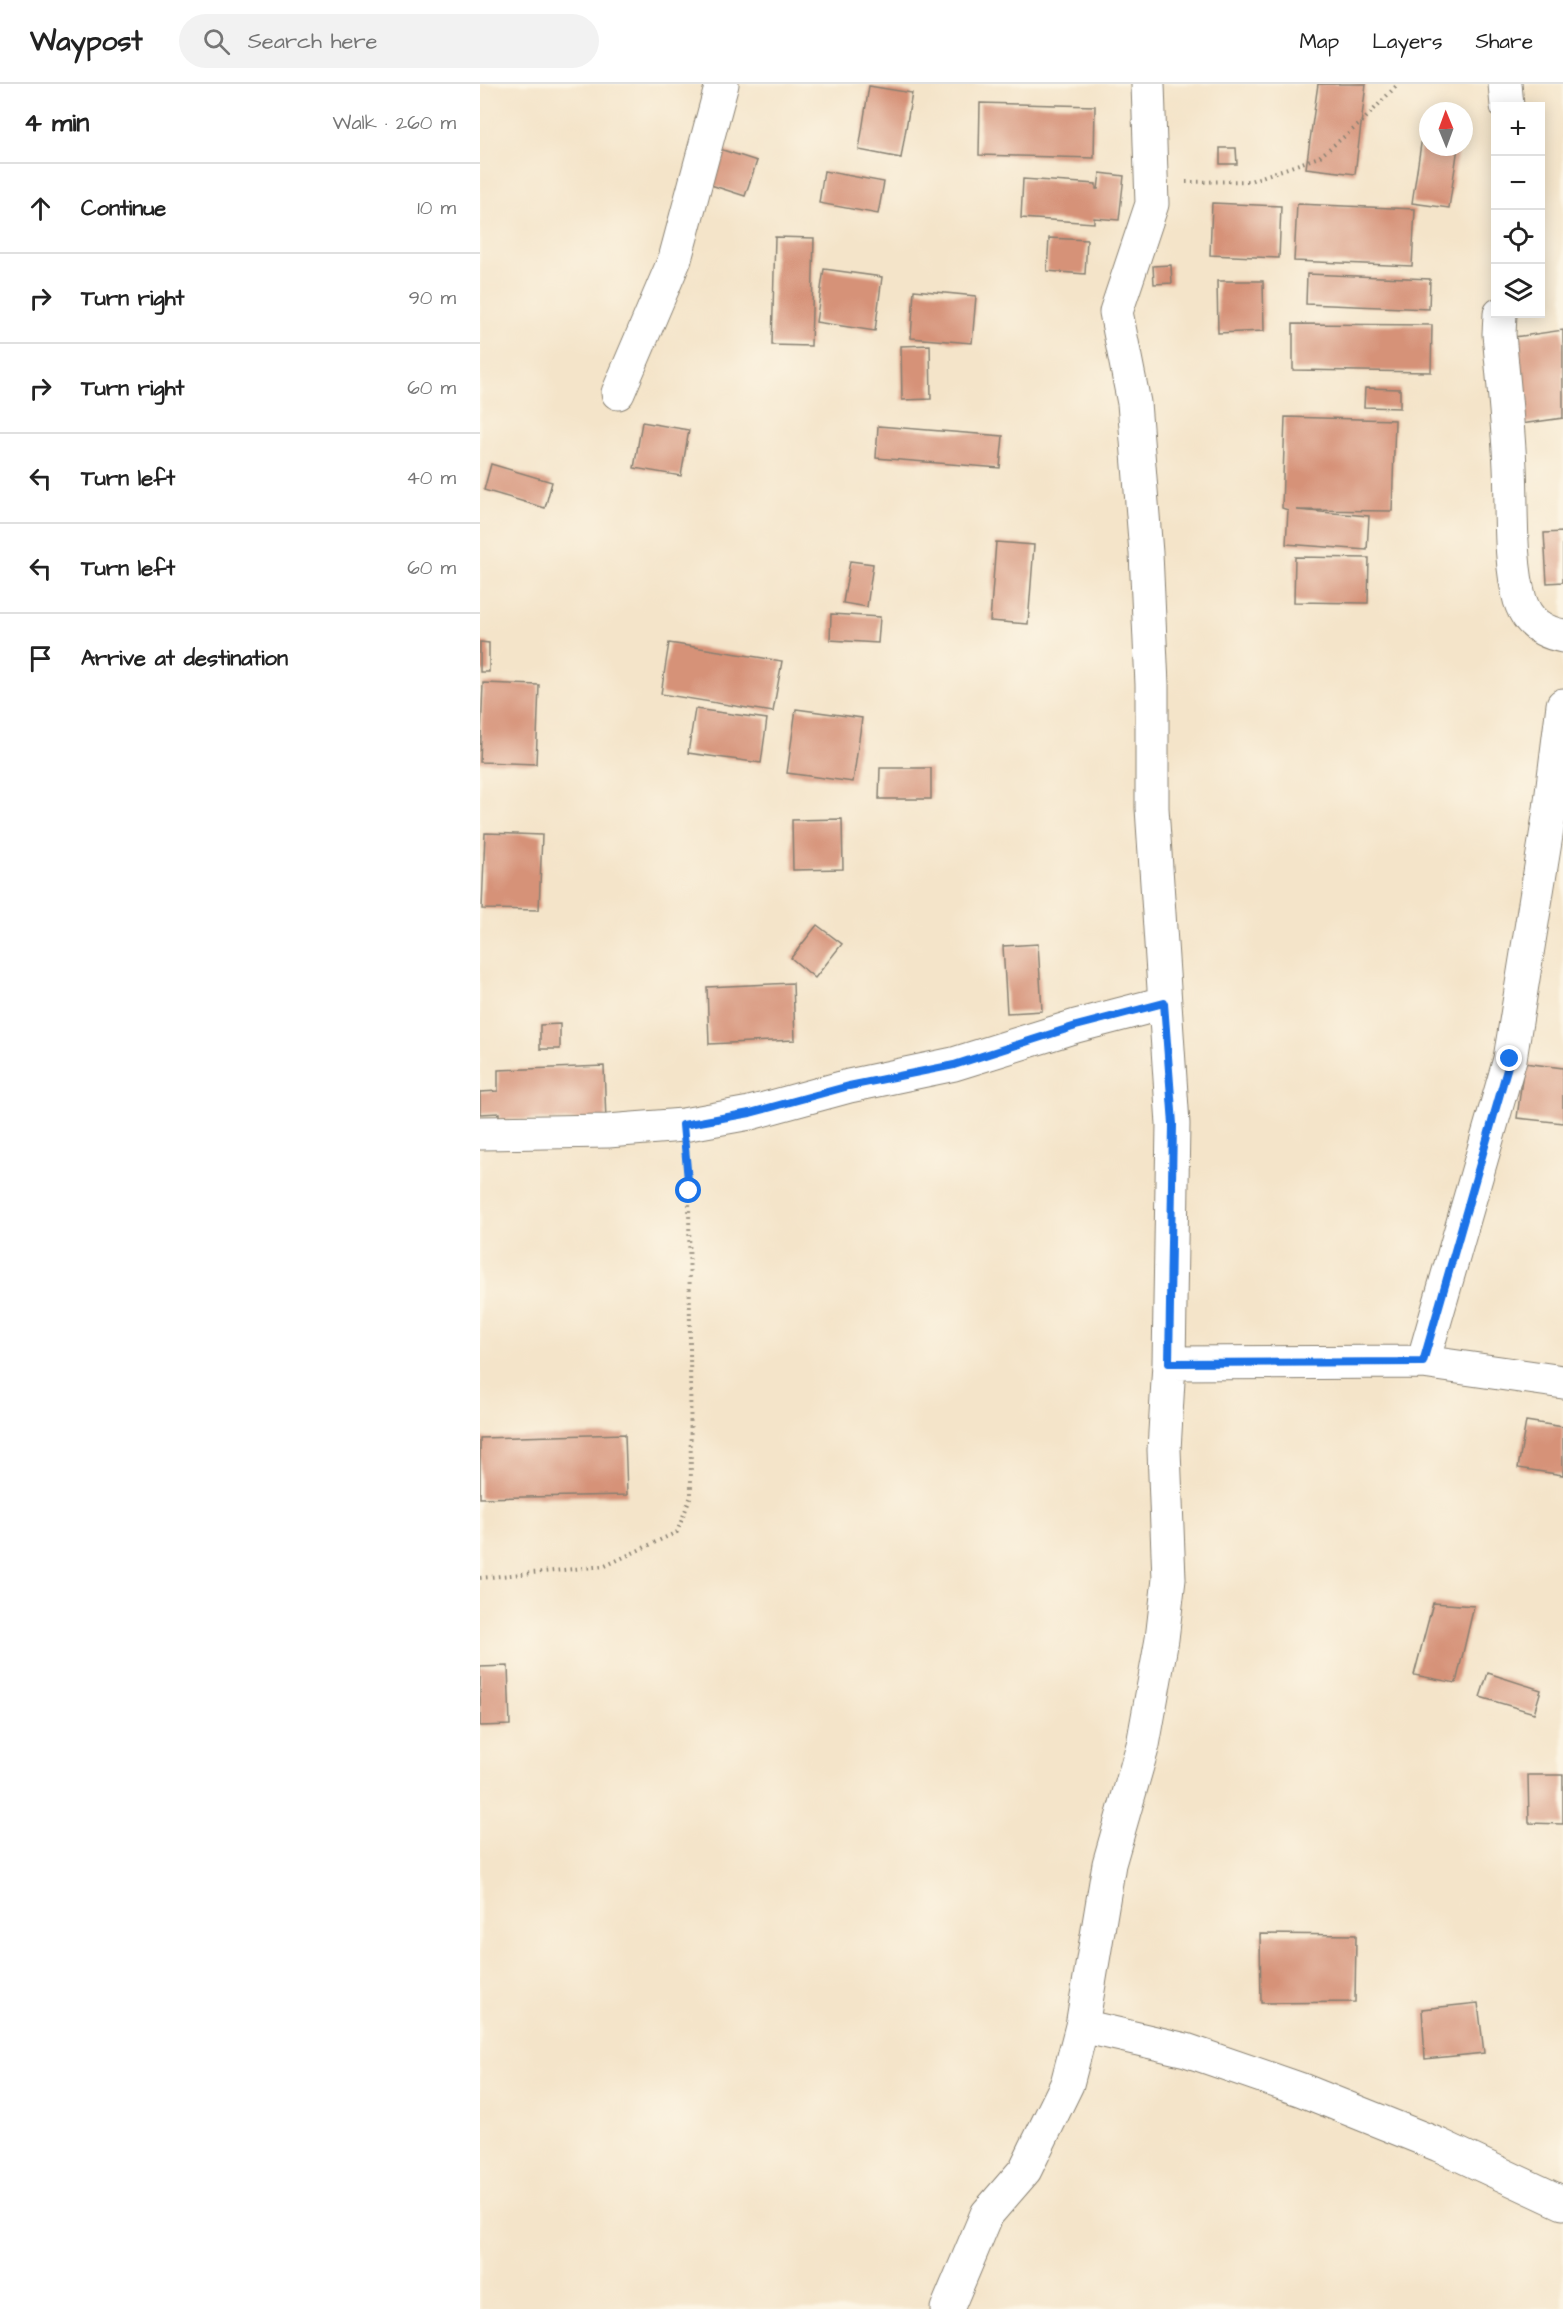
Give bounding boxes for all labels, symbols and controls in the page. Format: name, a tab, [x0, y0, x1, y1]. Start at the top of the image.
search box	[179, 14, 599, 68]
text: Waypost	[30, 22, 143, 61]
icon: search	[200, 25, 233, 58]
text: Search here	[248, 26, 378, 57]
text: Map	[1299, 27, 1339, 56]
text: Layers	[1372, 27, 1442, 56]
text: Share	[1475, 27, 1533, 56]
north arrow	[1419, 102, 1473, 156]
map controls	[1491, 102, 1545, 318]
button: +	[1491, 102, 1545, 156]
text: 4 min	[24, 105, 89, 141]
text: Walk · 260 m	[333, 109, 456, 137]
button: −	[1491, 156, 1545, 210]
icon: ahead	[24, 192, 57, 225]
text: Continue	[81, 193, 166, 224]
text: 10 m	[417, 194, 456, 222]
button: locate	[1491, 210, 1545, 264]
button: layers	[1491, 264, 1545, 318]
icon: right	[24, 282, 57, 315]
text: Turn right	[81, 283, 184, 314]
text: 90 m	[408, 284, 456, 312]
icon: right	[24, 372, 57, 405]
text: Turn right	[81, 373, 184, 404]
text: 60 m	[407, 374, 456, 402]
icon: left	[24, 462, 57, 495]
text: Turn left	[81, 463, 175, 494]
text: 40 m	[406, 464, 456, 492]
icon: left	[24, 552, 57, 585]
text: Turn left	[81, 553, 175, 584]
text: 60 m	[407, 554, 456, 582]
icon: arrive	[24, 642, 57, 675]
text: Arrive at destination	[81, 643, 288, 674]
route end	[1496, 1045, 1522, 1071]
route start	[675, 1177, 701, 1203]

